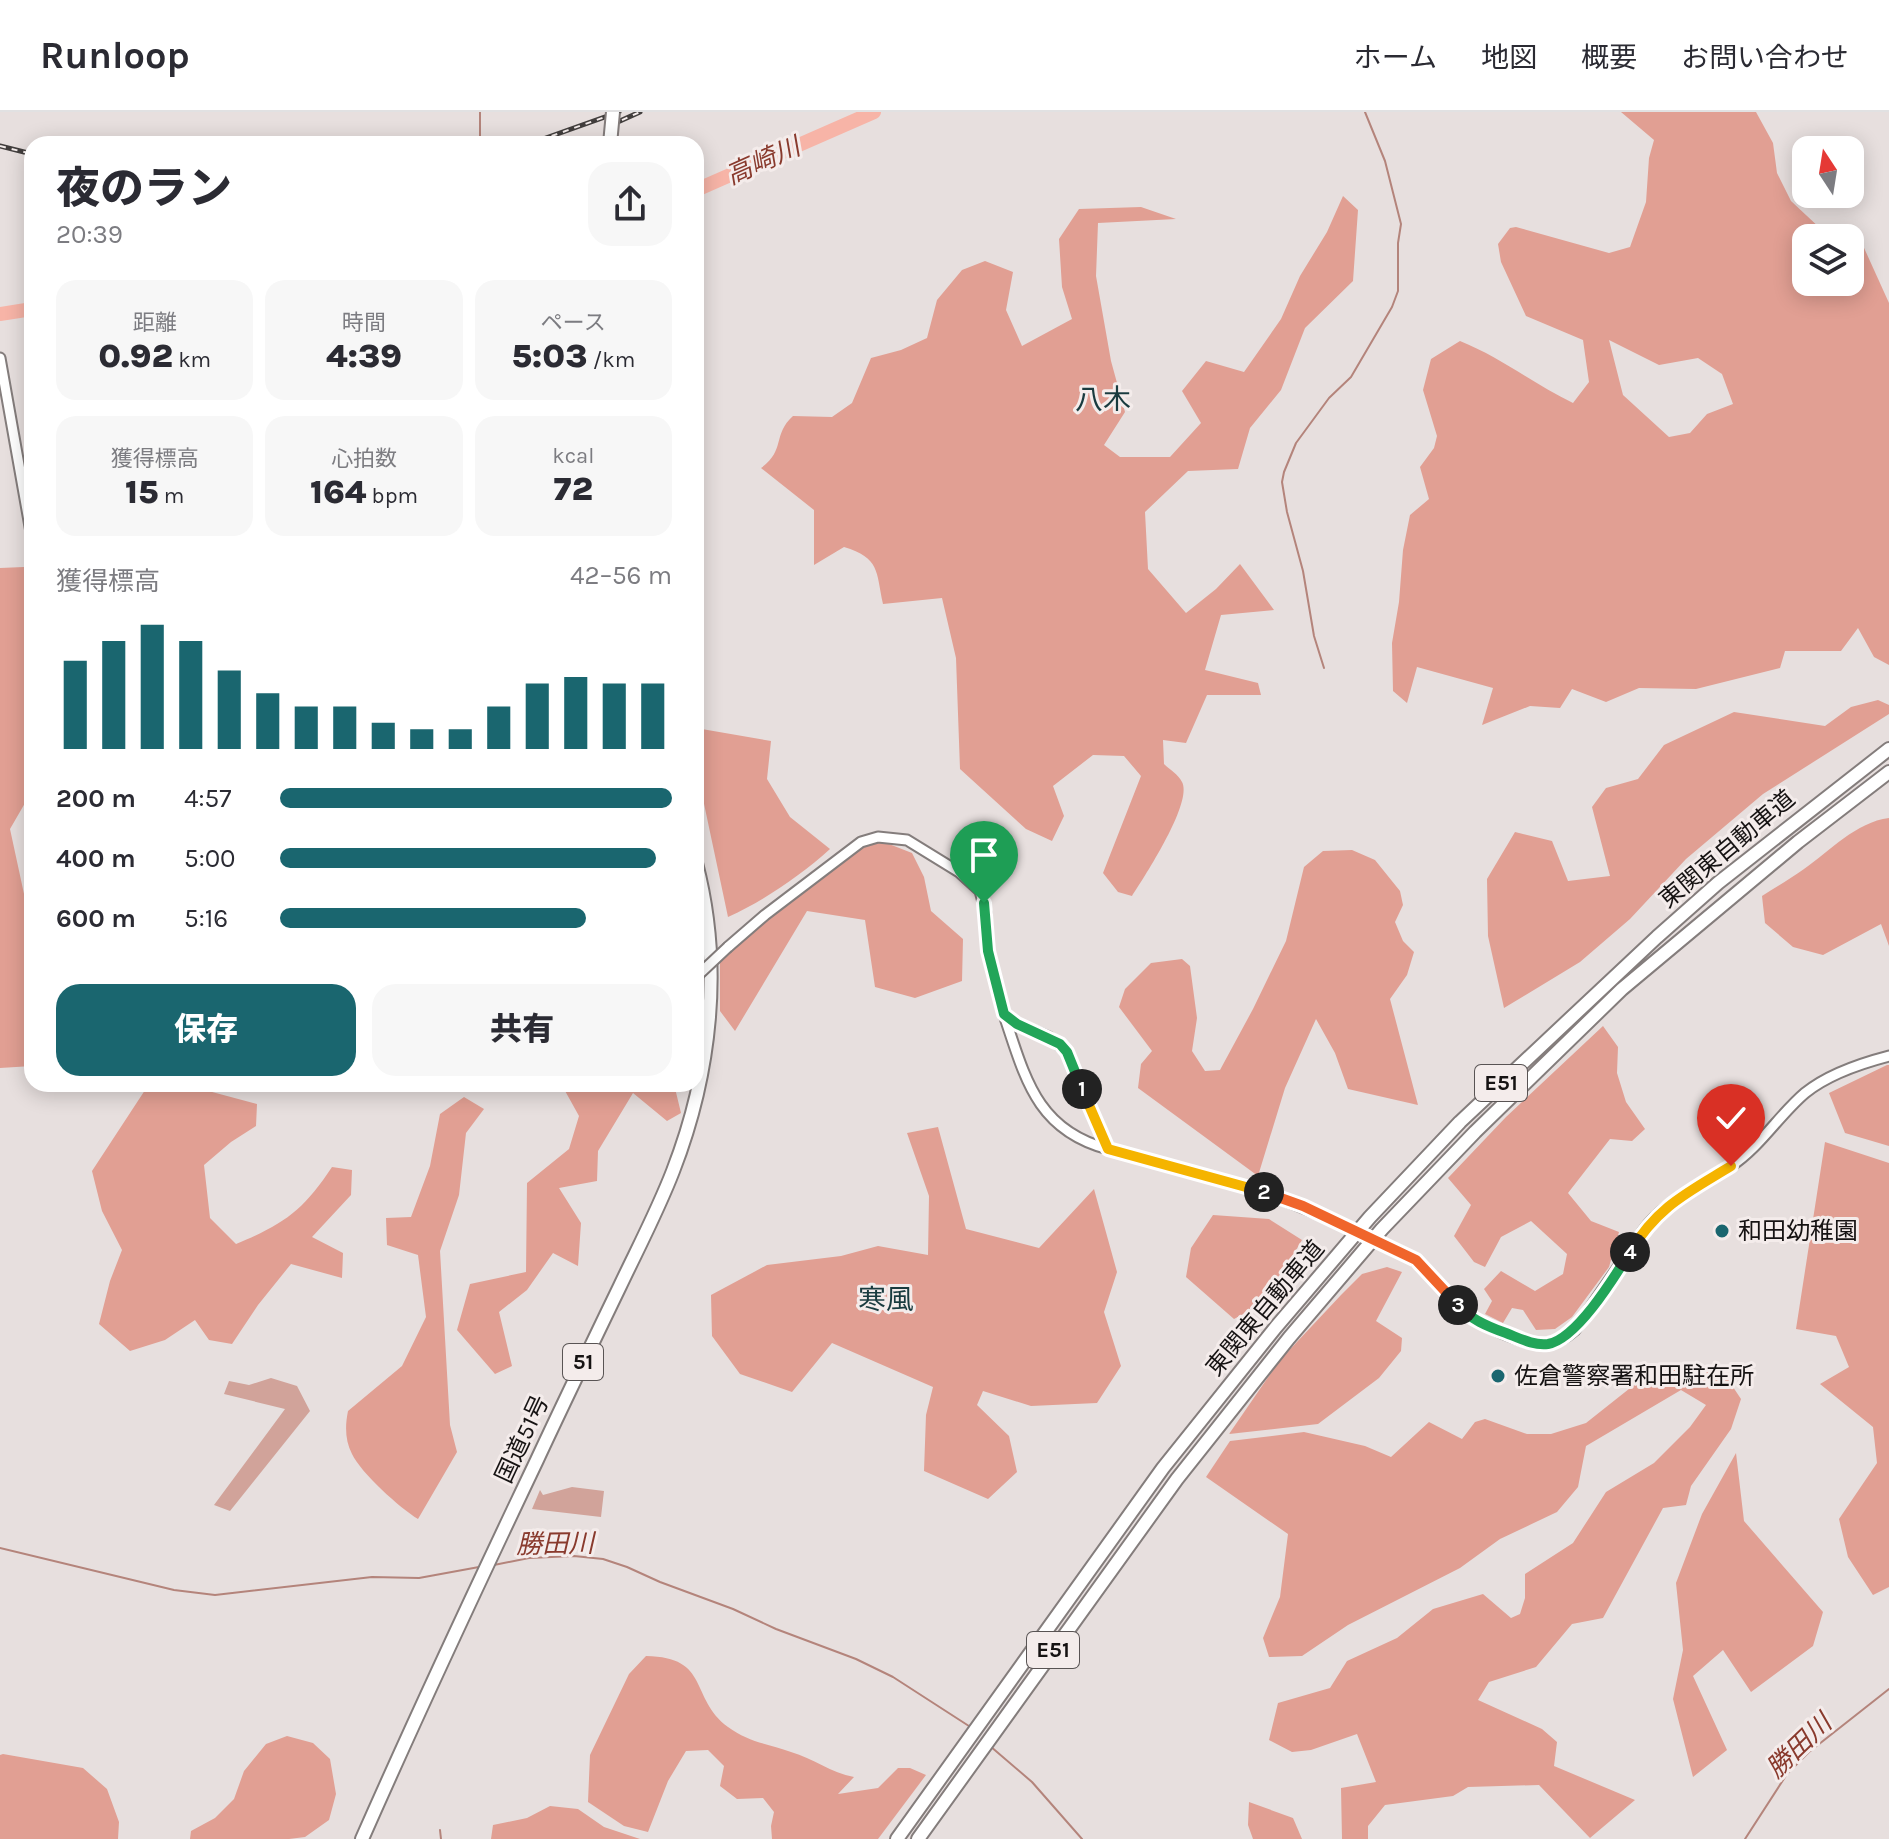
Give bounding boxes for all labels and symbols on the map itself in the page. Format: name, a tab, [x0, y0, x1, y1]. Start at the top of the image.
water label: 高崎川	[721, 130, 808, 191]
north arrow	[1792, 136, 1864, 208]
district label: 八木	[1075, 383, 1131, 416]
street label: 東関東自動車道	[1654, 784, 1800, 914]
pin	[950, 821, 1018, 903]
road number: E51	[1475, 1065, 1527, 1101]
pin: 1	[1062, 1069, 1102, 1109]
pin	[1697, 1084, 1765, 1166]
pin: 2	[1244, 1172, 1284, 1212]
place label: 和田幼稚園	[1738, 1217, 1858, 1245]
marker: 和田幼稚園	[1713, 1222, 1731, 1240]
pin: 4	[1610, 1232, 1650, 1272]
street label: 東関東自動車道	[1200, 1235, 1330, 1381]
district label: 寒風	[858, 1283, 914, 1316]
pin: 3	[1438, 1285, 1478, 1325]
road number: 51	[563, 1344, 603, 1380]
place label: 佐倉警察署和田駐在所	[1514, 1362, 1754, 1390]
marker: 佐倉警察署和田駐在所	[1489, 1367, 1507, 1385]
street label: 国道51号	[490, 1391, 554, 1487]
water label: 勝田川	[516, 1528, 597, 1560]
road number: E51	[1027, 1632, 1079, 1668]
water label: 勝田川	[1760, 1706, 1840, 1784]

